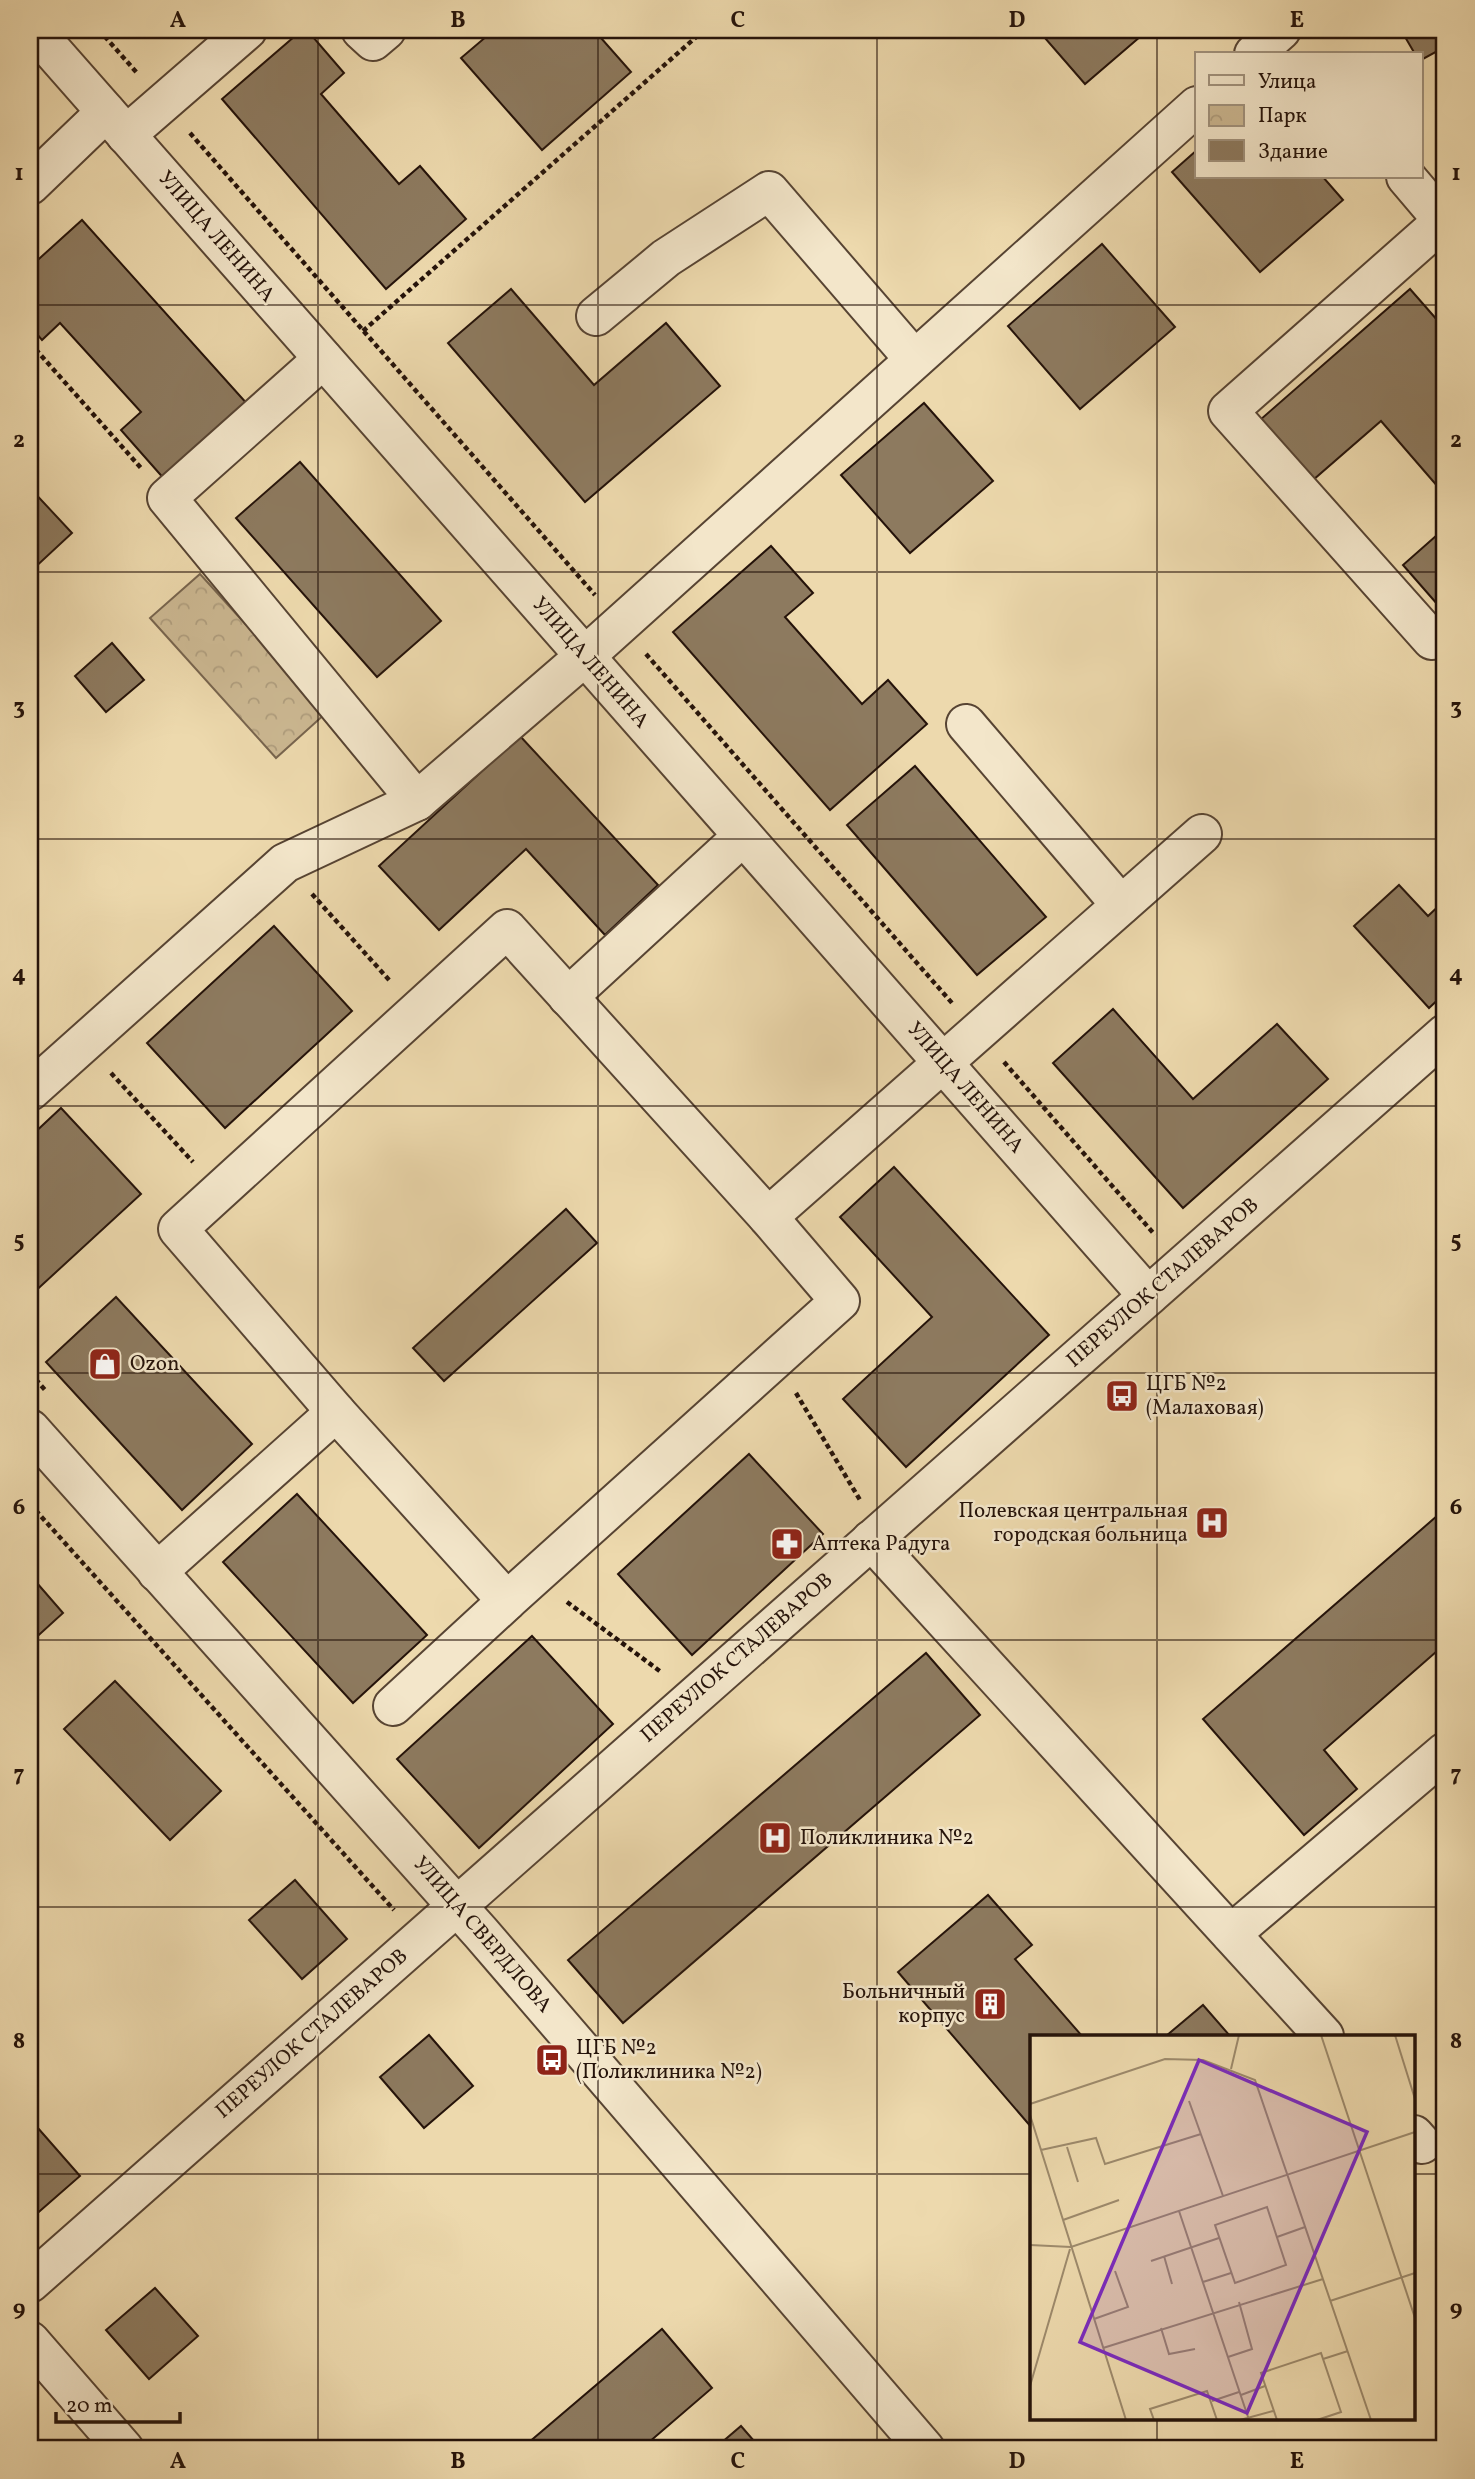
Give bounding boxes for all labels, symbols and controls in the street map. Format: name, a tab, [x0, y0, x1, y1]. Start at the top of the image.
text: A	[170, 5, 186, 37]
text: B	[450, 5, 466, 37]
text: C	[731, 5, 745, 37]
text: D	[1009, 5, 1026, 37]
text: E	[1290, 5, 1304, 37]
legend	[1195, 52, 1422, 178]
text: Улица	[1258, 68, 1316, 97]
text: Парк	[1258, 102, 1307, 131]
text: Здание	[1258, 138, 1328, 167]
text: 1	[14, 158, 24, 190]
text: 1	[1451, 158, 1461, 190]
street label: УЛИЦА ЛЕНИНА	[151, 165, 281, 309]
text: 2	[13, 425, 25, 457]
text: 2	[1450, 425, 1462, 457]
street label: УЛИЦА ЛЕНИНА	[525, 591, 655, 735]
text: 3	[13, 692, 25, 724]
text: 3	[1450, 692, 1462, 724]
text: 4	[12, 959, 26, 991]
text: 4	[1449, 959, 1463, 991]
street label: УЛИЦА ЛЕНИНА	[900, 1016, 1030, 1160]
street label: ПЕРЕУЛОК СТАЛЕВАРОВ	[1061, 1191, 1265, 1375]
text: 5	[13, 1225, 25, 1257]
text: 5	[1450, 1225, 1462, 1257]
shop icon: Ozon	[86, 1345, 124, 1383]
place label: Ozon	[130, 1350, 180, 1379]
place label: ЦГБ №2 (Малаховая)	[1146, 1370, 1264, 1423]
bus stop icon: ЦГБ №2 (Малаховая)	[1103, 1377, 1141, 1415]
text: 6	[13, 1492, 25, 1524]
text: 6	[1450, 1492, 1462, 1524]
place label: Полевская центральная городская больница	[958, 1497, 1188, 1550]
hospital icon: Полевская центральная городская больница	[1193, 1504, 1231, 1542]
pharmacy icon: Аптека Радуга	[768, 1525, 806, 1563]
place label: Аптека Радуга	[812, 1530, 951, 1559]
street label: ПЕРЕУЛОК СТАЛЕВАРОВ	[635, 1566, 839, 1750]
text: 7	[14, 1759, 25, 1791]
text: 7	[1451, 1759, 1462, 1791]
hospital icon: Поликлиника №2	[756, 1819, 794, 1857]
place label: Поликлиника №2	[800, 1824, 974, 1853]
street label: УЛИЦА СВЕРДЛОВА	[406, 1850, 558, 2020]
street label: ПЕРЕУЛОК СТАЛЕВАРОВ	[210, 1942, 414, 2126]
place label: Больничный корпус	[842, 1978, 965, 2031]
building icon: Больничный корпус	[971, 1985, 1009, 2023]
text: 8	[13, 2026, 25, 2058]
text: 8	[1450, 2026, 1462, 2058]
place label: ЦГБ №2 (Поликлиника №2)	[576, 2034, 762, 2087]
inset map	[1030, 2035, 1416, 2420]
bus stop icon: ЦГБ №2 (Поликлиника №2)	[533, 2041, 571, 2079]
text: 9	[13, 2293, 25, 2325]
text: 9	[1450, 2293, 1462, 2325]
scale bar	[56, 2381, 180, 2425]
text: 20 m	[66, 2392, 112, 2421]
text: A	[170, 2446, 186, 2478]
text: B	[450, 2446, 466, 2478]
text: C	[731, 2446, 745, 2478]
text: D	[1009, 2446, 1026, 2478]
text: E	[1290, 2446, 1304, 2478]

